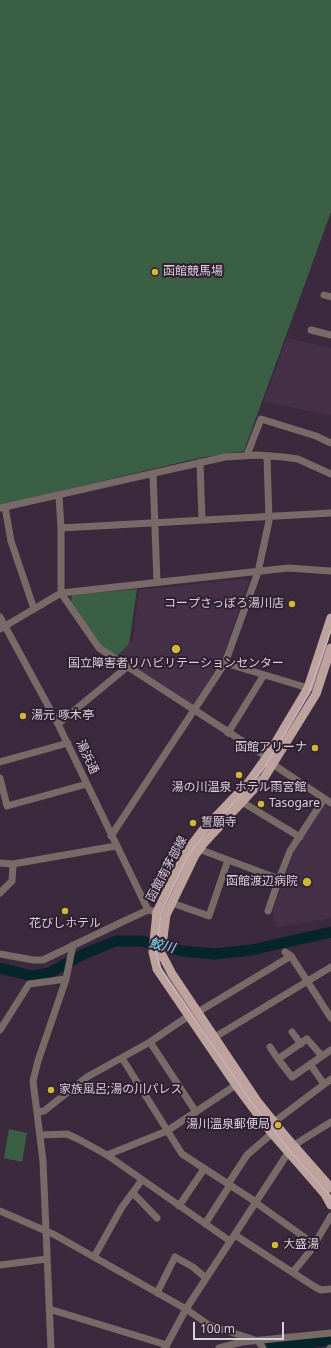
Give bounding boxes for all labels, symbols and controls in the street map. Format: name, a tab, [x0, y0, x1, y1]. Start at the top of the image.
place label: 函館競馬場	[163, 265, 223, 279]
marker: 函館競馬場	[150, 267, 160, 277]
place label: コープさっぽろ湯川店	[164, 597, 284, 611]
marker: コープさっぽろ湯川店	[287, 599, 297, 609]
marker: 国立障害者リハビリテーションセンター	[170, 643, 182, 655]
place label: 国立障害者リハビリテーションセンター	[68, 657, 284, 671]
place label: 湯元 啄木亭	[31, 709, 94, 723]
marker: 湯元 啄木亭	[18, 711, 28, 721]
street label: 湯浜通	[73, 738, 101, 776]
place label: 函館アリーナ	[235, 741, 307, 755]
marker: 函館アリーナ	[310, 743, 320, 753]
marker: 湯の川温泉 ホテル雨宮館	[234, 770, 244, 780]
place label: 湯の川温泉 ホテル雨宮館	[171, 781, 307, 795]
place label: Tasogare	[269, 797, 320, 811]
marker: Tasogare	[256, 799, 266, 809]
place label: 誓願寺	[201, 816, 237, 830]
marker: 誓願寺	[188, 818, 198, 828]
street label: 函館南茅部線	[144, 834, 190, 904]
place label: 函館渡辺病院	[226, 875, 298, 889]
marker: 函館渡辺病院	[301, 876, 313, 888]
marker: 花びしホテル	[60, 906, 70, 916]
place label: 花びしホテル	[29, 917, 101, 931]
water label: 鮫川	[147, 935, 177, 957]
place label: 家族風呂;湯の川パレス	[59, 1083, 182, 1097]
marker: 家族風呂;湯の川パレス	[46, 1085, 56, 1095]
place label: 湯川溫泉郵便局	[186, 1118, 270, 1132]
marker: 湯川溫泉郵便局	[273, 1120, 283, 1130]
place label: 大盛湯	[283, 1238, 319, 1252]
marker: 大盛湯	[270, 1240, 280, 1250]
scale bar	[195, 1314, 286, 1340]
text: 100 m	[200, 1320, 235, 1337]

